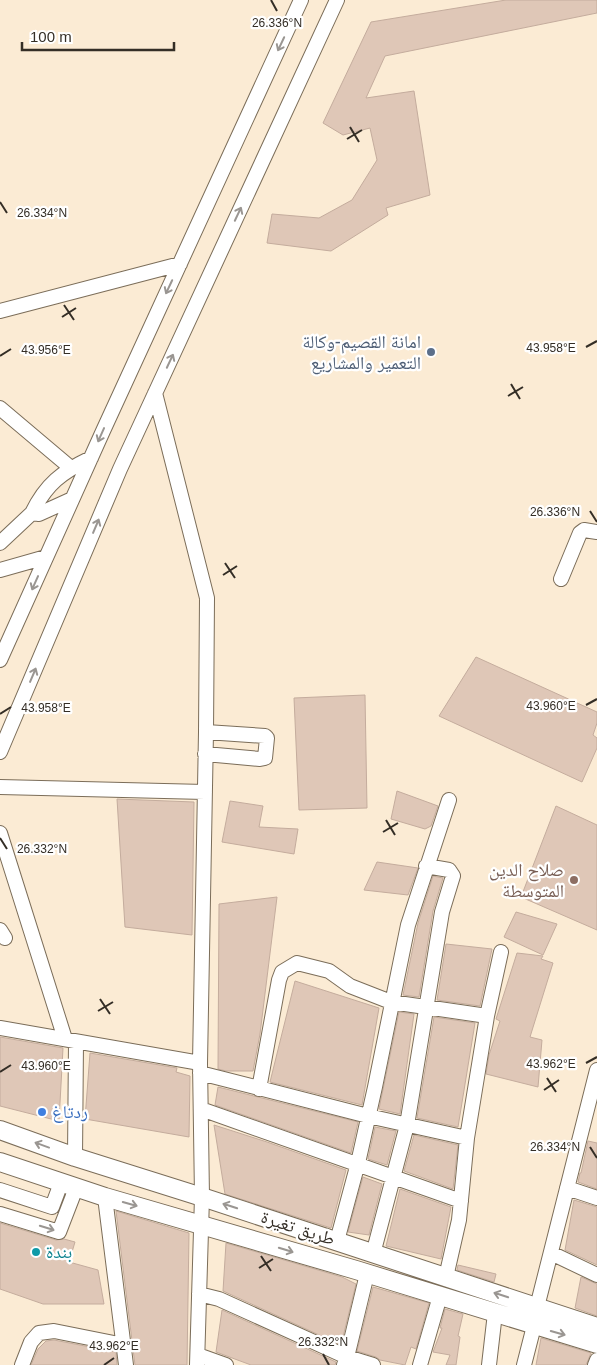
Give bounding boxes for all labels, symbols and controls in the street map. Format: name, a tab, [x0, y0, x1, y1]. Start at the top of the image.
text: 26.336°N	[252, 16, 302, 30]
scale bar	[22, 20, 175, 52]
text: 100 m	[30, 28, 72, 45]
one-way arrow	[276, 36, 285, 51]
text: 26.334°N	[17, 206, 67, 220]
one-way arrow	[233, 207, 243, 222]
one-way arrow	[164, 279, 173, 294]
place label: امانة القصيم-وكالة التعمير والمشاريع	[302, 332, 421, 375]
text: 43.958°E	[526, 341, 576, 355]
text: 43.956°E	[21, 343, 71, 357]
marker: امانة القصيم-وكالة التعمير والمشاريع	[425, 346, 437, 358]
one-way arrow	[165, 354, 175, 369]
one-way arrow	[96, 427, 106, 442]
text: 26.336°N	[530, 505, 580, 519]
one-way arrow	[92, 518, 101, 534]
one-way arrow	[29, 575, 39, 590]
one-way arrow	[28, 668, 38, 683]
text: 43.960°E	[526, 699, 576, 713]
text: 43.958°E	[21, 701, 71, 715]
text: 26.332°N	[17, 842, 67, 856]
place label: صلاح الدين المتوسطة	[489, 860, 564, 901]
marker: صلاح الدين المتوسطة	[568, 874, 580, 886]
text: 43.962°E	[526, 1057, 576, 1071]
text: 43.960°E	[21, 1059, 71, 1073]
place label: ردتاغ	[52, 1102, 88, 1123]
marker: ردتاغ	[36, 1106, 48, 1118]
one-way arrow	[35, 1140, 51, 1149]
text: 26.334°N	[530, 1140, 580, 1154]
one-way arrow	[121, 1200, 137, 1210]
one-way arrow	[223, 1201, 239, 1210]
street label: طريق تغيرة	[258, 1207, 338, 1250]
one-way arrow	[38, 1224, 54, 1233]
place label: بندة	[46, 1242, 72, 1263]
one-way arrow	[277, 1245, 293, 1255]
marker: بندة	[30, 1246, 42, 1258]
one-way arrow	[494, 1290, 509, 1299]
one-way arrow	[550, 1328, 566, 1338]
text: 26.332°N	[298, 1335, 348, 1349]
text: 43.962°E	[89, 1339, 139, 1353]

